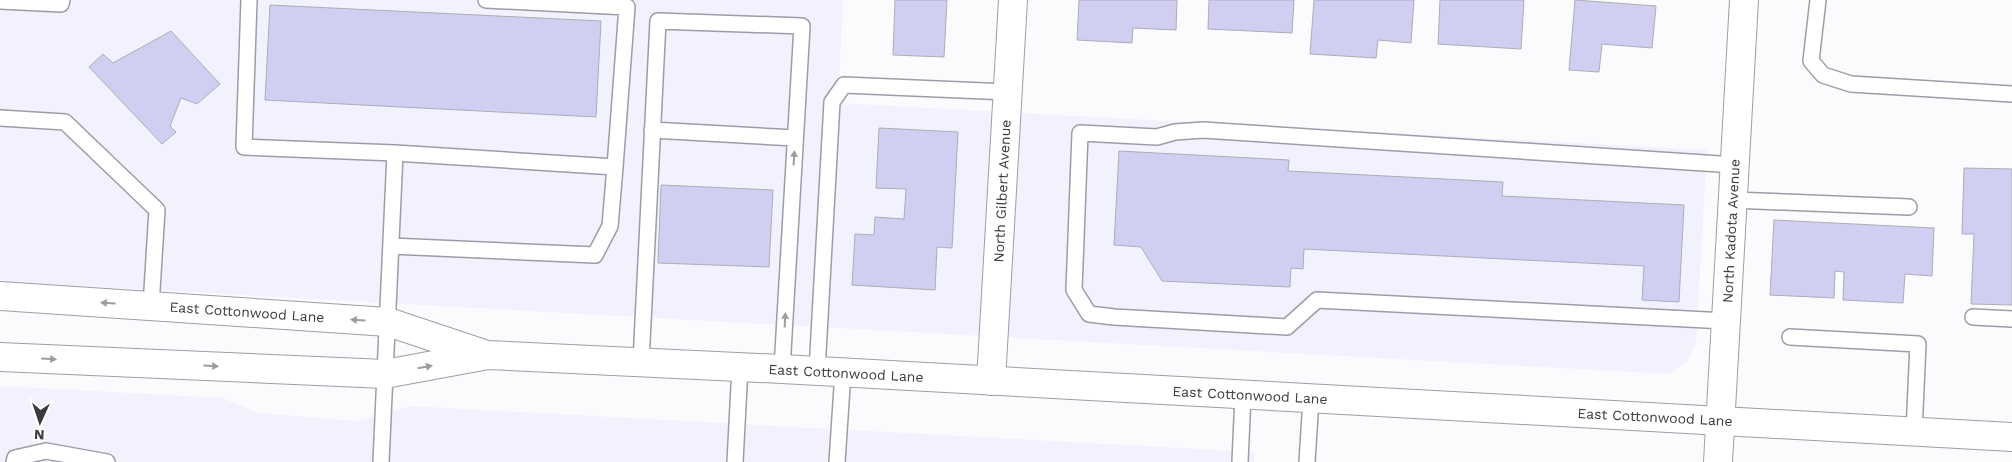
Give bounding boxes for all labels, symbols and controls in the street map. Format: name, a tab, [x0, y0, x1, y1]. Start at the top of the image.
street label: North Gilbert Avenue	[990, 119, 1014, 263]
one-way arrow	[790, 150, 798, 166]
street label: North Kadota Avenue	[1719, 159, 1743, 303]
one-way arrow	[100, 299, 116, 307]
street label: East Cottonwood Lane	[169, 299, 325, 325]
one-way arrow	[781, 312, 789, 328]
one-way arrow	[349, 315, 365, 323]
one-way arrow	[41, 356, 57, 364]
street label: East Cottonwood Lane	[768, 361, 924, 385]
one-way arrow	[418, 362, 434, 370]
one-way arrow	[203, 363, 219, 371]
street label: East Cottonwood Lane	[1172, 383, 1328, 407]
north arrow	[15, 397, 65, 447]
street label: East Cottonwood Lane	[1577, 405, 1733, 429]
text: N	[34, 427, 45, 443]

